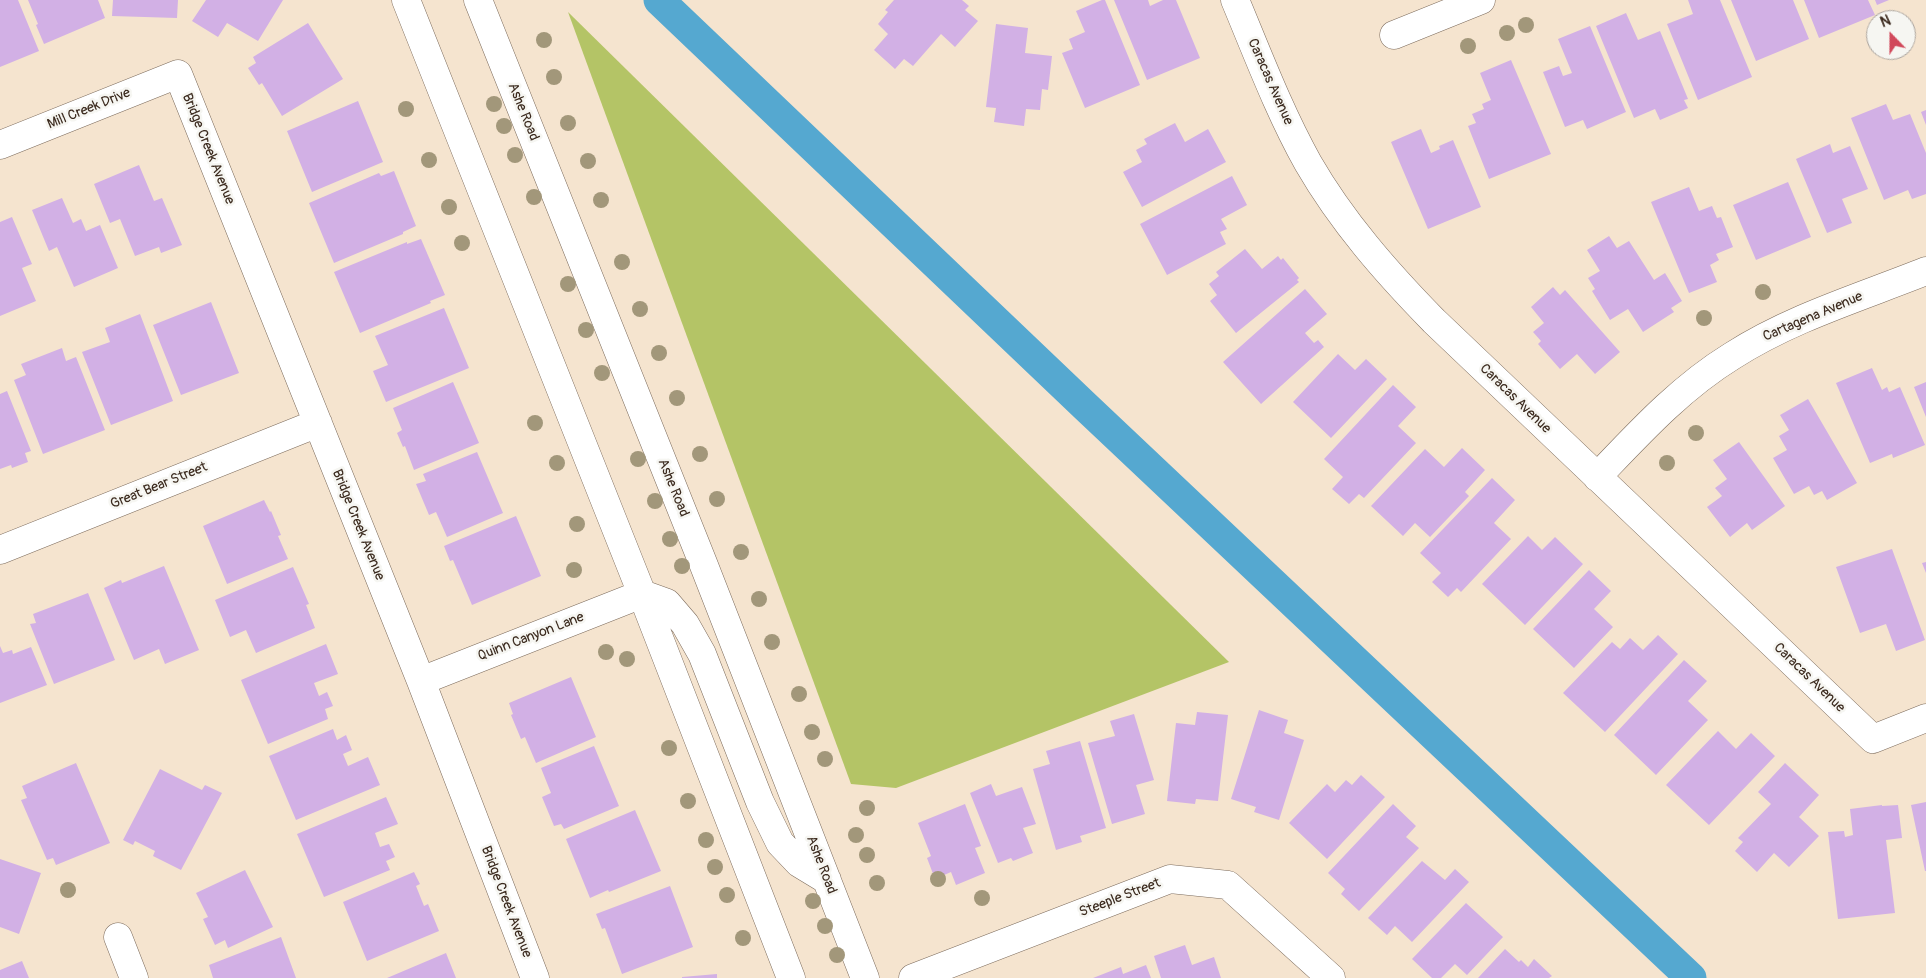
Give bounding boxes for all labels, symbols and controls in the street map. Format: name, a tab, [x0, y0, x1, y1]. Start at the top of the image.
north arrow	[1866, 10, 1916, 60]
text: N	[1878, 12, 1893, 31]
street label: Caracas Avenue	[1243, 36, 1297, 128]
street label: Ashe Road	[504, 81, 542, 143]
street label: Mill Creek Drive	[45, 85, 133, 133]
street label: Bridge Creek Avenue	[178, 91, 238, 207]
street label: Cartagena Avenue	[1761, 288, 1865, 346]
street label: Caracas Avenue	[1476, 361, 1554, 437]
street label: Ashe Road	[654, 457, 692, 519]
street label: Great Bear Street	[108, 459, 210, 513]
street label: Bridge Creek Avenue	[328, 467, 388, 583]
street label: Quinn Canyon Lane	[476, 609, 586, 665]
street label: Caracas Avenue	[1770, 640, 1848, 716]
street label: Ashe Road	[802, 834, 840, 896]
street label: Bridge Creek Avenue	[477, 844, 535, 960]
street label: Steeple Street	[1077, 875, 1163, 921]

